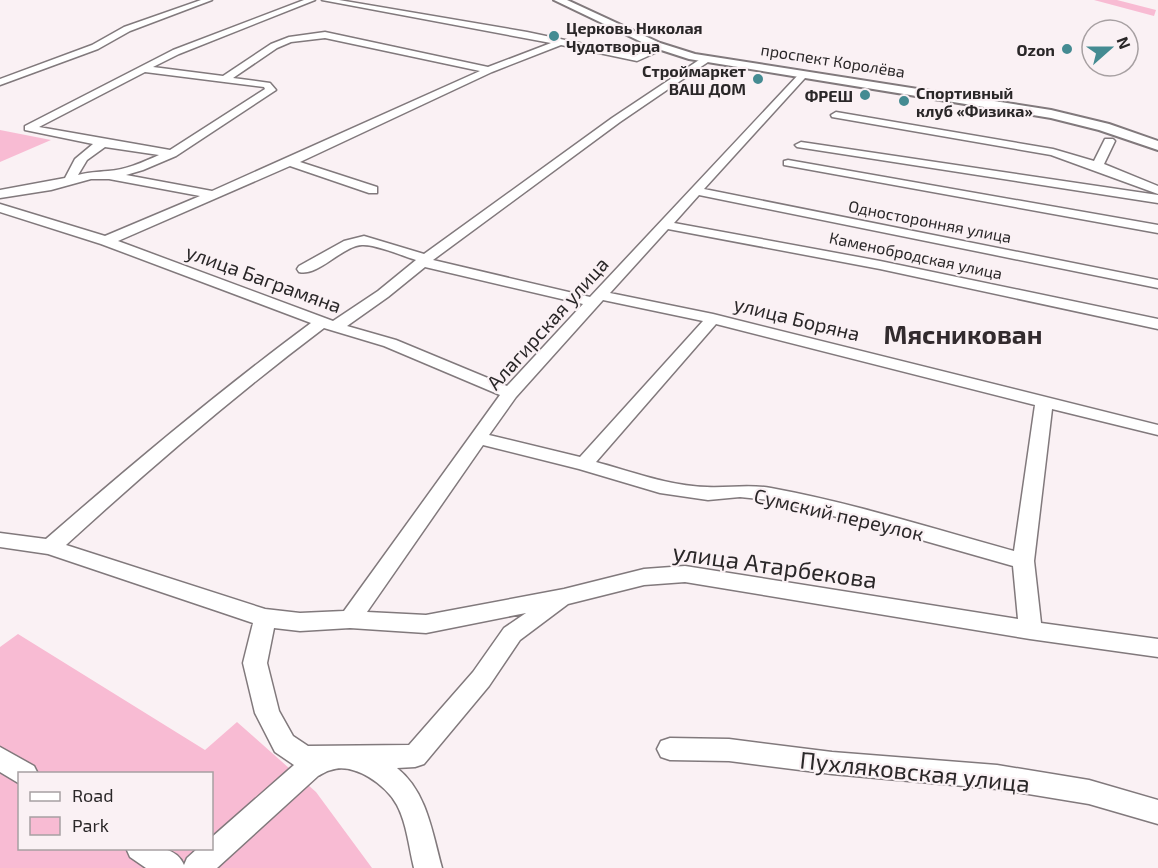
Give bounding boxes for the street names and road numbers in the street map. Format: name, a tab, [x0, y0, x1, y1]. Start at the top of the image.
street label: проспект Королёва	[760, 39, 906, 81]
street label: Односторонняя улица	[847, 196, 1013, 247]
street label: Каменобродская улица	[828, 227, 1004, 284]
street label: улица Баграмяна	[183, 239, 345, 318]
street label: Алагирская улица	[481, 252, 614, 395]
street label: улица Боряна	[731, 291, 862, 346]
street label: Сумский переулок	[752, 483, 926, 546]
street label: улица Атарбекова	[671, 536, 879, 595]
street label: Пухляковская улица	[798, 744, 1031, 798]

